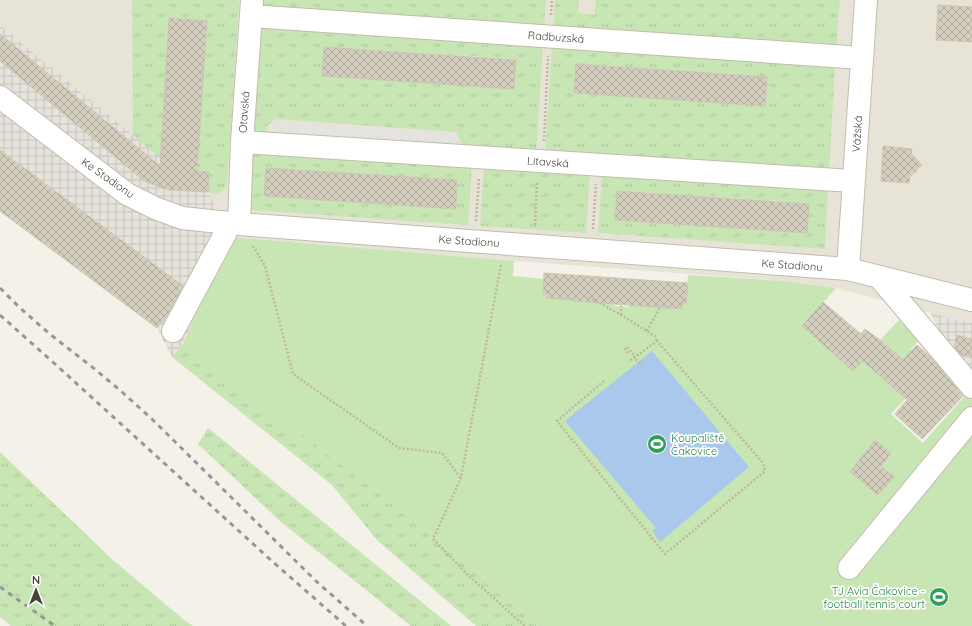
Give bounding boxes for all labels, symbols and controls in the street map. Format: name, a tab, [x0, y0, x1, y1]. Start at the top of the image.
street label: Radbuzská	[527, 28, 585, 46]
street label: Otavská	[236, 91, 252, 133]
street label: Vážská	[849, 115, 865, 153]
street label: Litavská	[527, 154, 569, 170]
street label: Ke Stadionu	[79, 155, 137, 201]
street label: Ke Stadionu	[438, 232, 500, 250]
street label: Ke Stadionu	[761, 256, 823, 274]
place label: Koupaliště Čakovice	[671, 431, 724, 458]
sports icon: Koupaliště Čakovice	[646, 433, 668, 455]
north arrow	[16, 570, 56, 610]
text: N	[32, 573, 40, 587]
place label: TJ Avia Čakovice - football tennis court	[823, 584, 925, 611]
sports icon: TJ Avia Čakovice - football tennis court	[928, 586, 950, 608]

